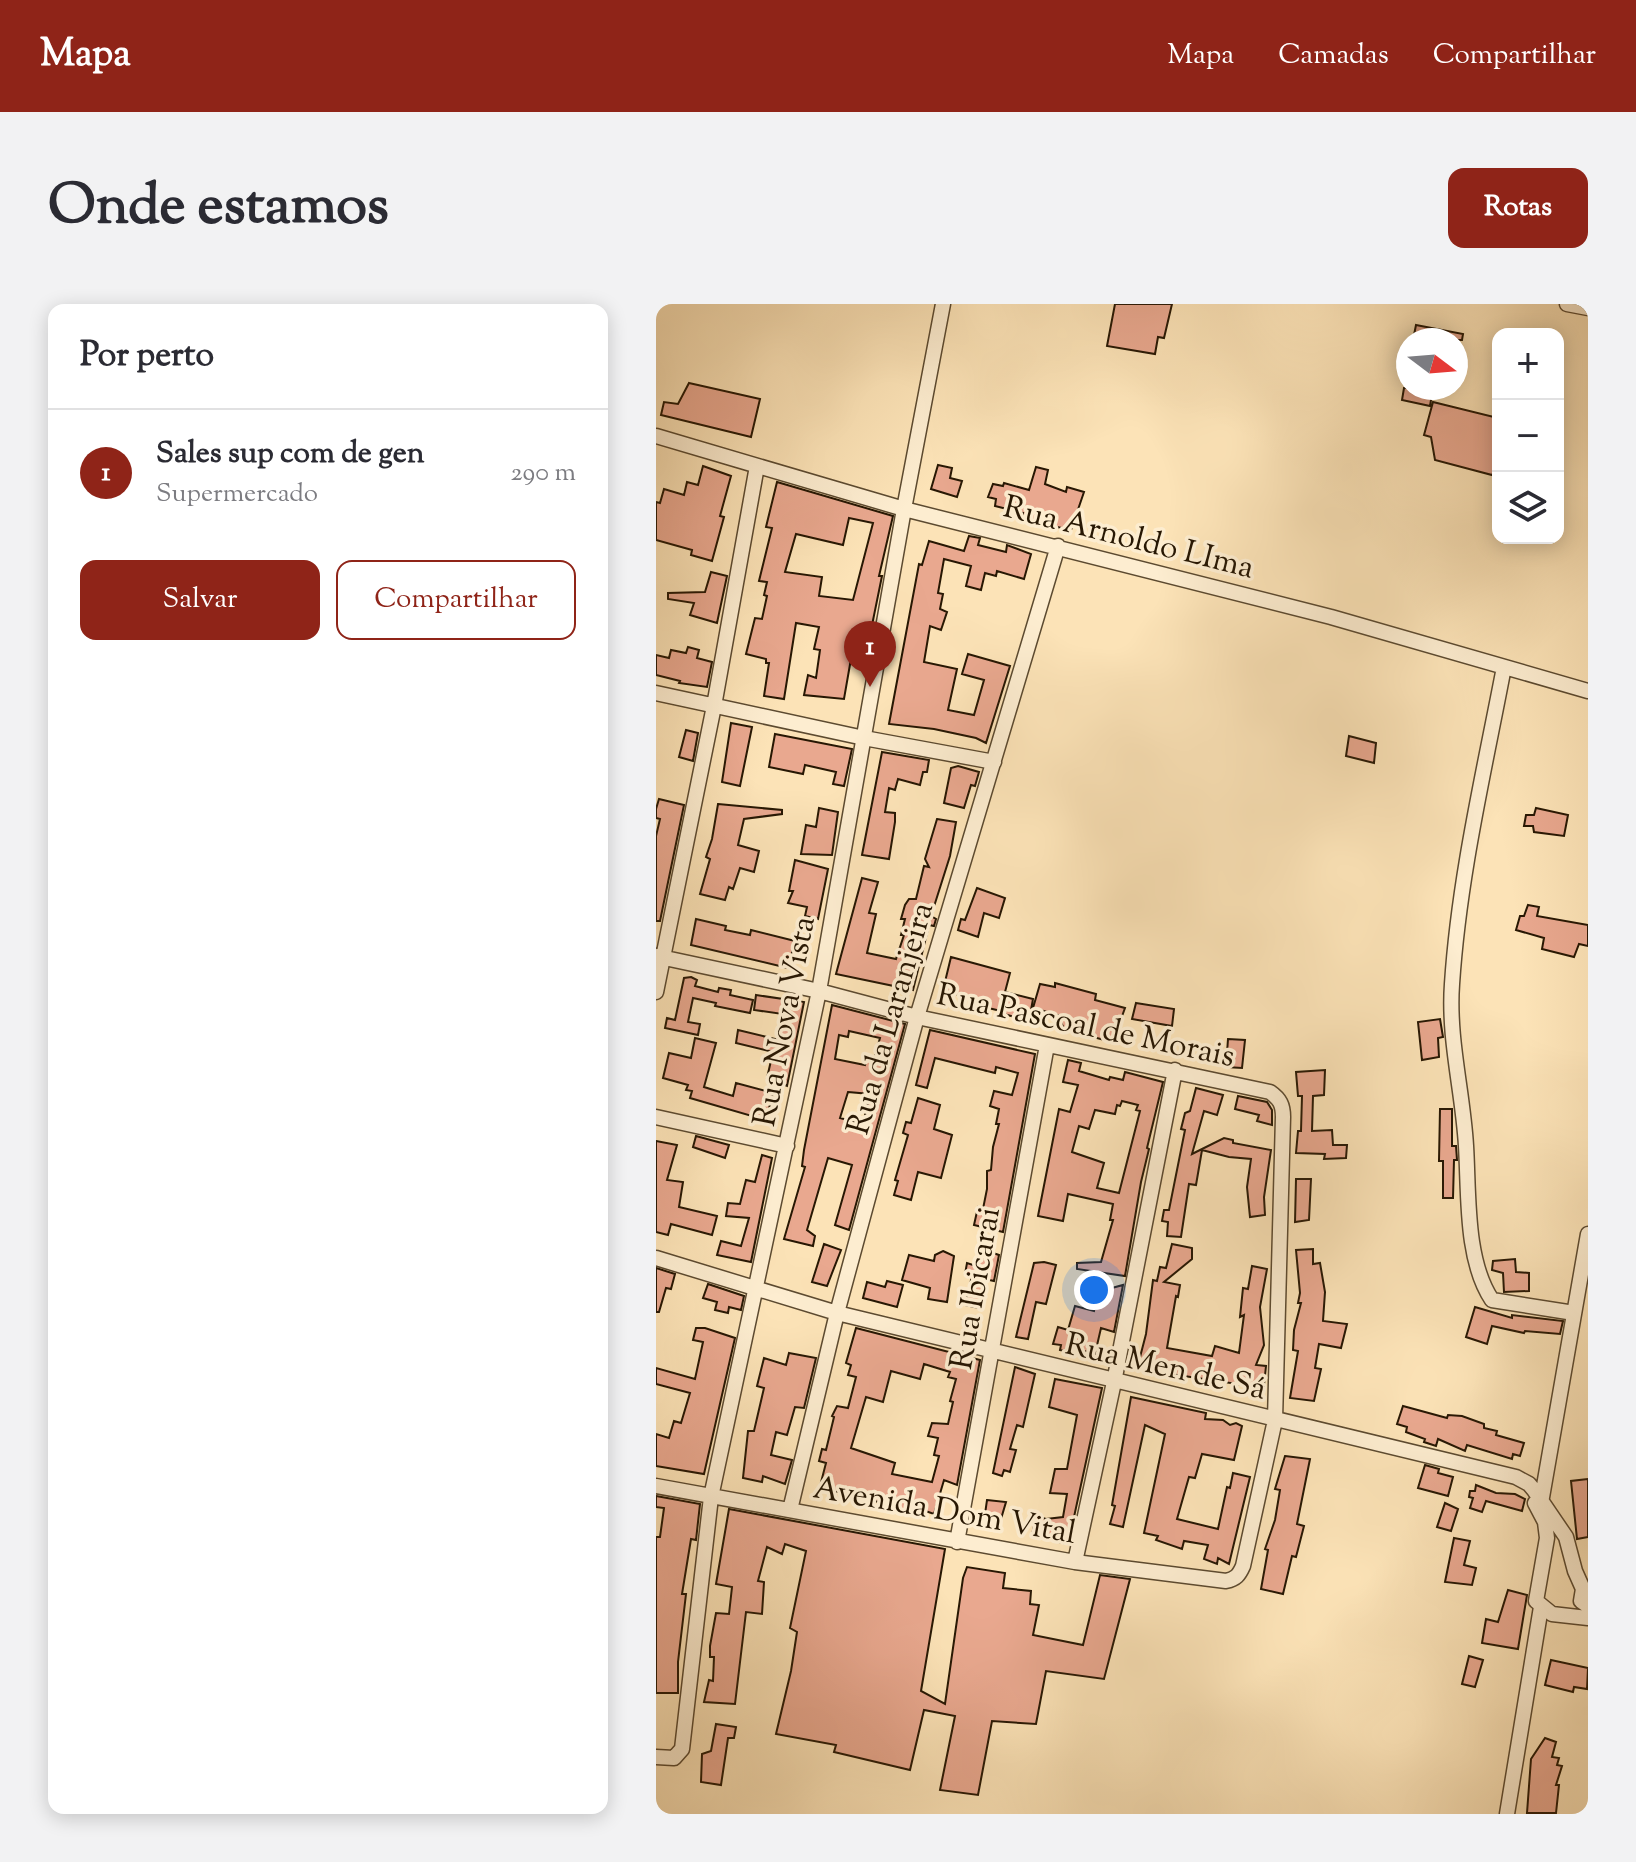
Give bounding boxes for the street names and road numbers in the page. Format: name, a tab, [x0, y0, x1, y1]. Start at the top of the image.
street label: Rua Arnoldo LIma	[998, 486, 1259, 592]
street label: Rua da Laranjeira	[837, 897, 947, 1140]
street label: Rua Nova Vista	[743, 912, 829, 1131]
street label: Rua Pascoal de Morais	[932, 973, 1239, 1081]
street label: Rua Ibicarai	[940, 1204, 1014, 1373]
street label: Rua Men de Sá	[1060, 1322, 1271, 1413]
street label: Avenida Dom Vital	[809, 1466, 1080, 1558]

